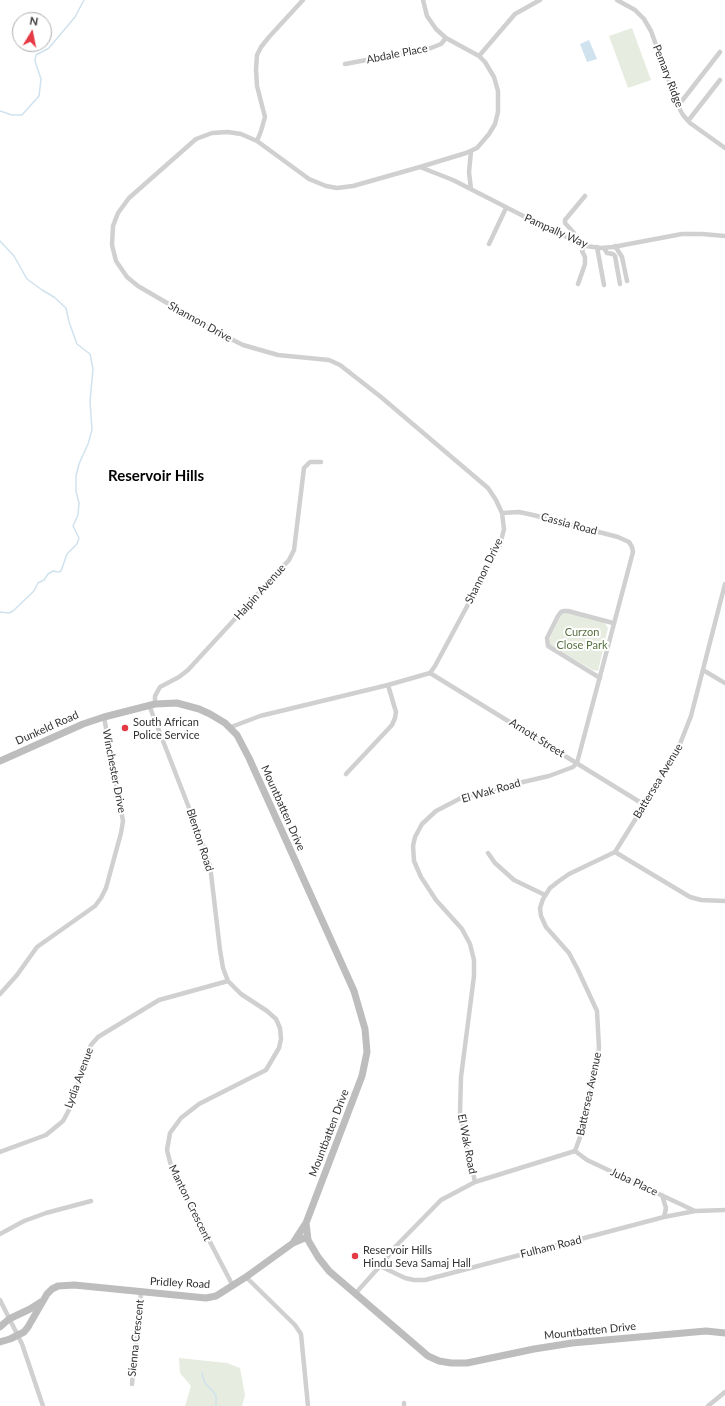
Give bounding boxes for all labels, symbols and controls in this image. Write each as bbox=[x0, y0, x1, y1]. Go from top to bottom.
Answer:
north arrow bbox=[12, 12, 52, 52]
text: N bbox=[29, 14, 39, 28]
street label: Abdale Place bbox=[365, 42, 429, 66]
street label: Pemary Ridge bbox=[650, 43, 686, 109]
street label: Pampally Way bbox=[522, 211, 590, 251]
street label: Shannon Drive bbox=[166, 299, 234, 345]
district label: Reservoir Hills bbox=[108, 467, 204, 485]
street label: Cassia Road bbox=[539, 510, 599, 538]
street label: Shannon Drive bbox=[462, 536, 506, 606]
street label: Halpin Avenue bbox=[232, 561, 288, 623]
park label: Curzon Close Park bbox=[556, 625, 608, 651]
street label: Dunkeld Road bbox=[13, 708, 81, 748]
place label: South African Police Service bbox=[133, 715, 200, 741]
street label: Arnott Street bbox=[507, 716, 567, 760]
marker: South African Police Service bbox=[120, 723, 130, 733]
street label: Winchester Drive bbox=[99, 728, 129, 814]
street label: Battersea Avenue bbox=[630, 741, 686, 821]
street label: Mountbatten Drive bbox=[258, 763, 308, 853]
street label: El Wak Road bbox=[460, 776, 522, 806]
street label: Blenton Road bbox=[184, 807, 216, 873]
street label: Lydia Avenue bbox=[62, 1046, 96, 1110]
street label: Battersea Avenue bbox=[574, 1051, 604, 1137]
street label: Mountbatten Drive bbox=[306, 1087, 352, 1179]
street label: El Wak Road bbox=[455, 1113, 479, 1175]
street label: Manton Crescent bbox=[166, 1163, 214, 1243]
street label: Juba Place bbox=[608, 1165, 660, 1199]
street label: Fulham Road bbox=[519, 1233, 583, 1261]
place label: Reservoir Hills Hindu Seva Samaj Hall bbox=[363, 1243, 471, 1269]
marker: Reservoir Hills Hindu Seva Samaj Hall bbox=[350, 1251, 360, 1261]
street label: Pridley Road bbox=[149, 1275, 211, 1291]
street label: Sienna Crescent bbox=[125, 1299, 147, 1377]
street label: Mountbatten Drive bbox=[543, 1320, 637, 1342]

